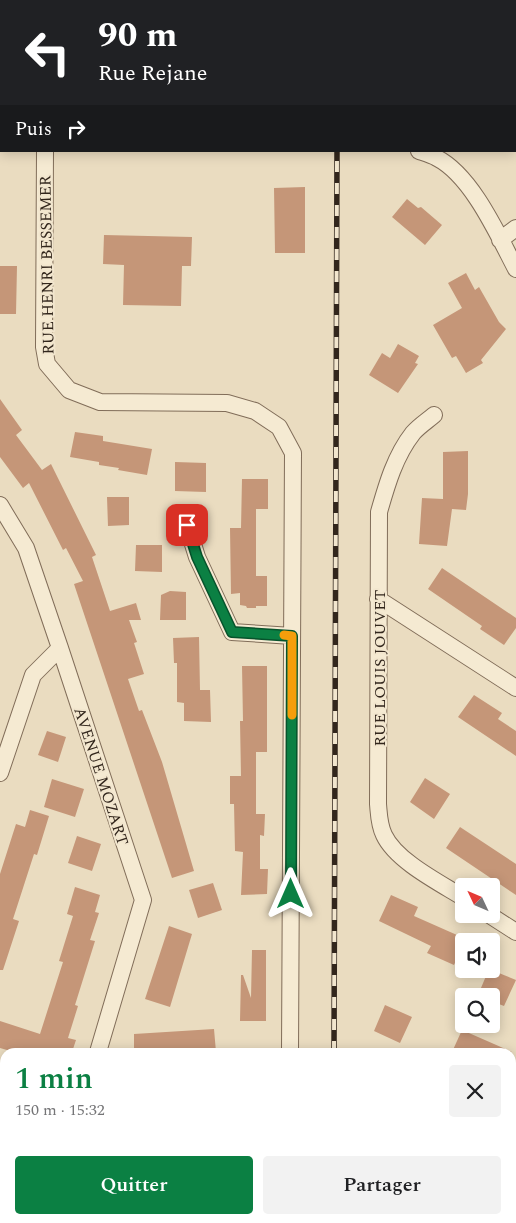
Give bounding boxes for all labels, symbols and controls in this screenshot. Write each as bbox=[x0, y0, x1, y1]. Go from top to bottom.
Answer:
text: 90 m bbox=[98, 9, 178, 62]
icon: left bbox=[15, 20, 80, 85]
text: Rue Rejane bbox=[98, 57, 207, 90]
text: Puis bbox=[15, 115, 52, 144]
icon: right bbox=[62, 115, 90, 143]
street label: RUE HENRI BESSEMER bbox=[33, 175, 61, 355]
pin bbox=[166, 504, 208, 546]
icon: arrive bbox=[173, 511, 201, 539]
street label: RUE LOUIS JOUVET bbox=[368, 589, 392, 747]
street label: AVENUE MOZART bbox=[67, 704, 135, 849]
position arrow bbox=[264, 867, 316, 919]
north arrow bbox=[455, 878, 500, 922]
map controls bbox=[455, 878, 500, 1033]
button: sound bbox=[455, 933, 500, 978]
button: search bbox=[455, 988, 500, 1033]
text: 1 min bbox=[15, 1056, 93, 1102]
button: close bbox=[449, 1065, 501, 1117]
text: 150 m · 15:32 bbox=[15, 1098, 105, 1122]
button: Quitter bbox=[15, 1156, 253, 1214]
button: Partager bbox=[263, 1156, 501, 1214]

